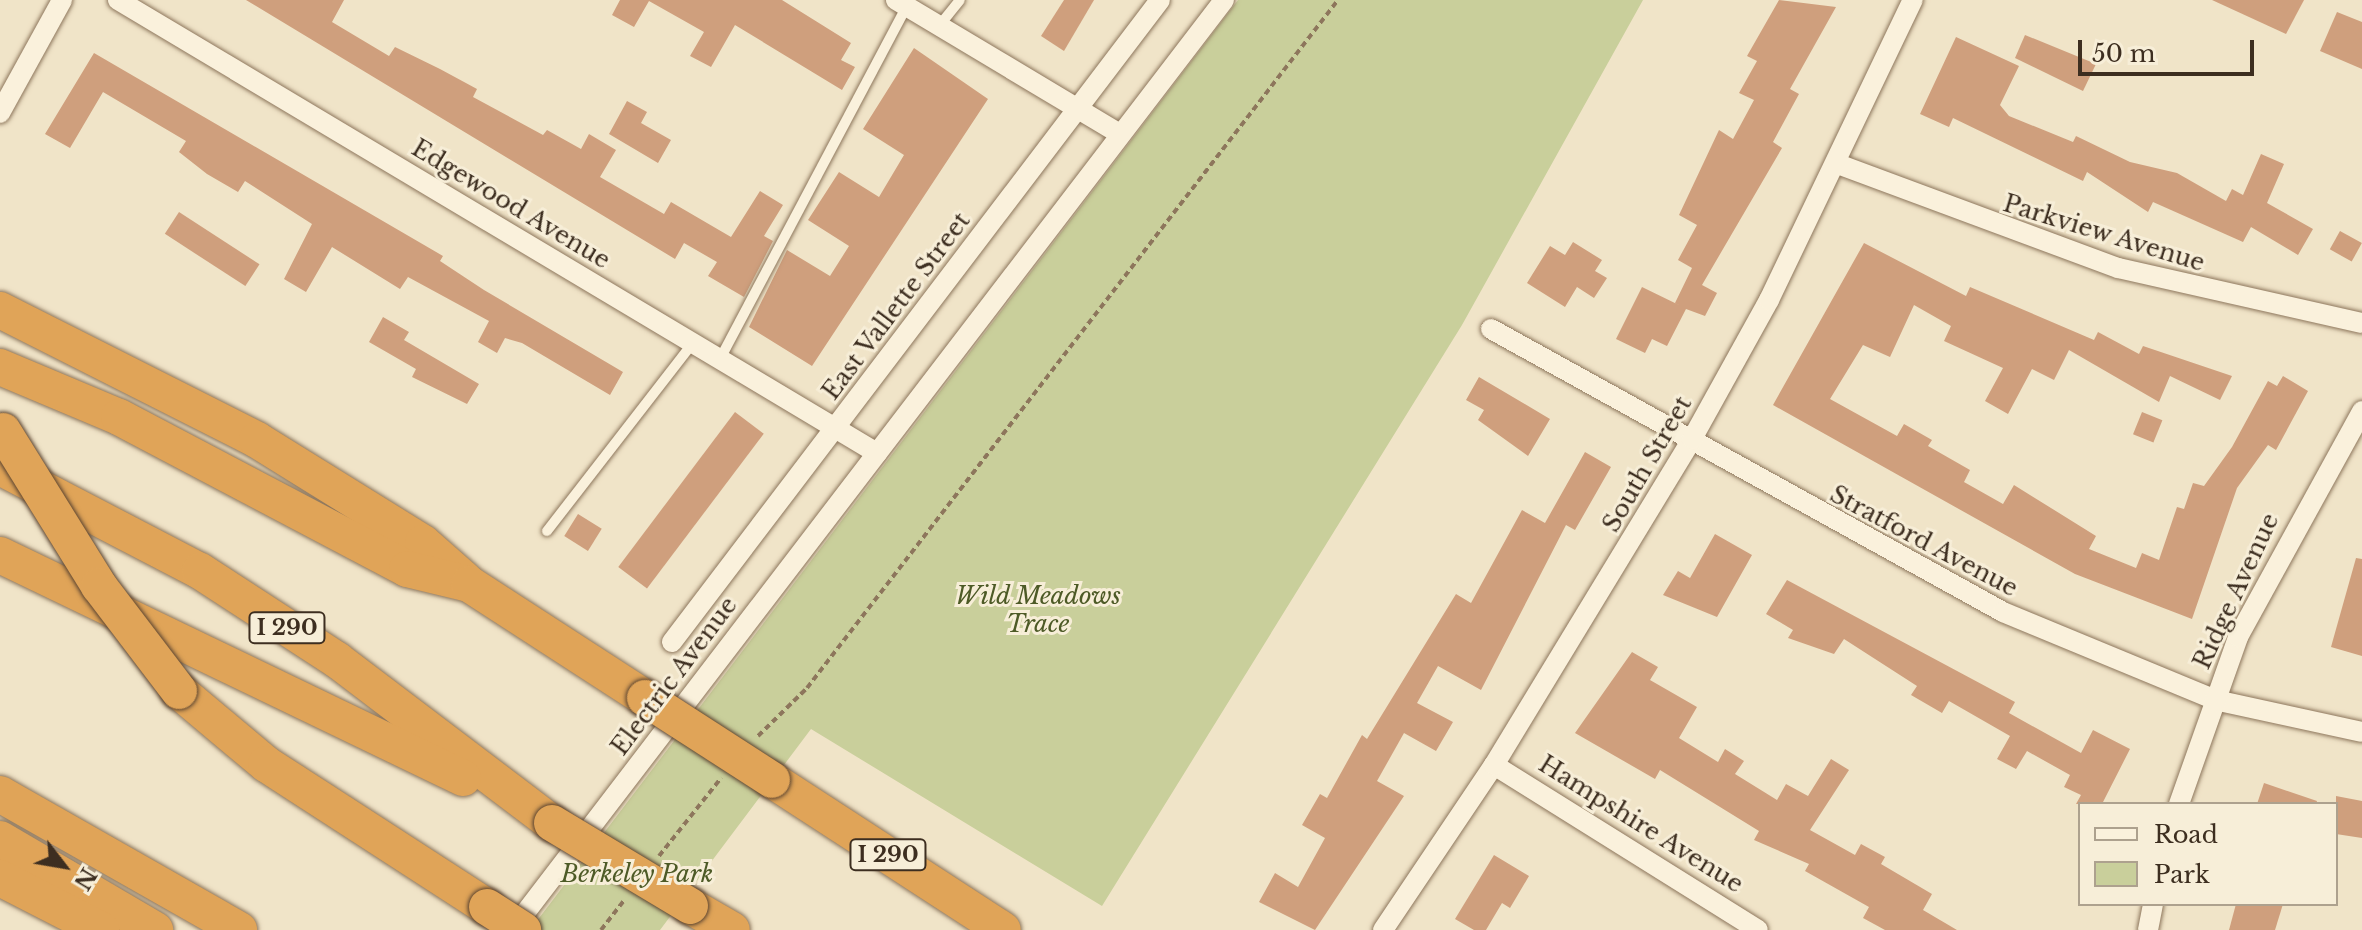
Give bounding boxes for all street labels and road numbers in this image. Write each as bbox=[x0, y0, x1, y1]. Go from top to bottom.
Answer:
street label: Edgewood Avenue bbox=[406, 133, 616, 275]
street label: Parkview Avenue bbox=[1999, 188, 2209, 278]
street label: East Vallette Street bbox=[816, 206, 976, 406]
street label: South Street bbox=[1597, 391, 1697, 537]
street label: Stratford Avenue bbox=[1825, 479, 2023, 603]
street label: Ridge Avenue bbox=[2187, 508, 2285, 674]
street label: Electric Avenue bbox=[605, 591, 743, 761]
road number: I 290 bbox=[247, 610, 327, 646]
street label: Hampshire Avenue bbox=[1533, 749, 1749, 899]
road number: I 290 bbox=[848, 837, 928, 873]

